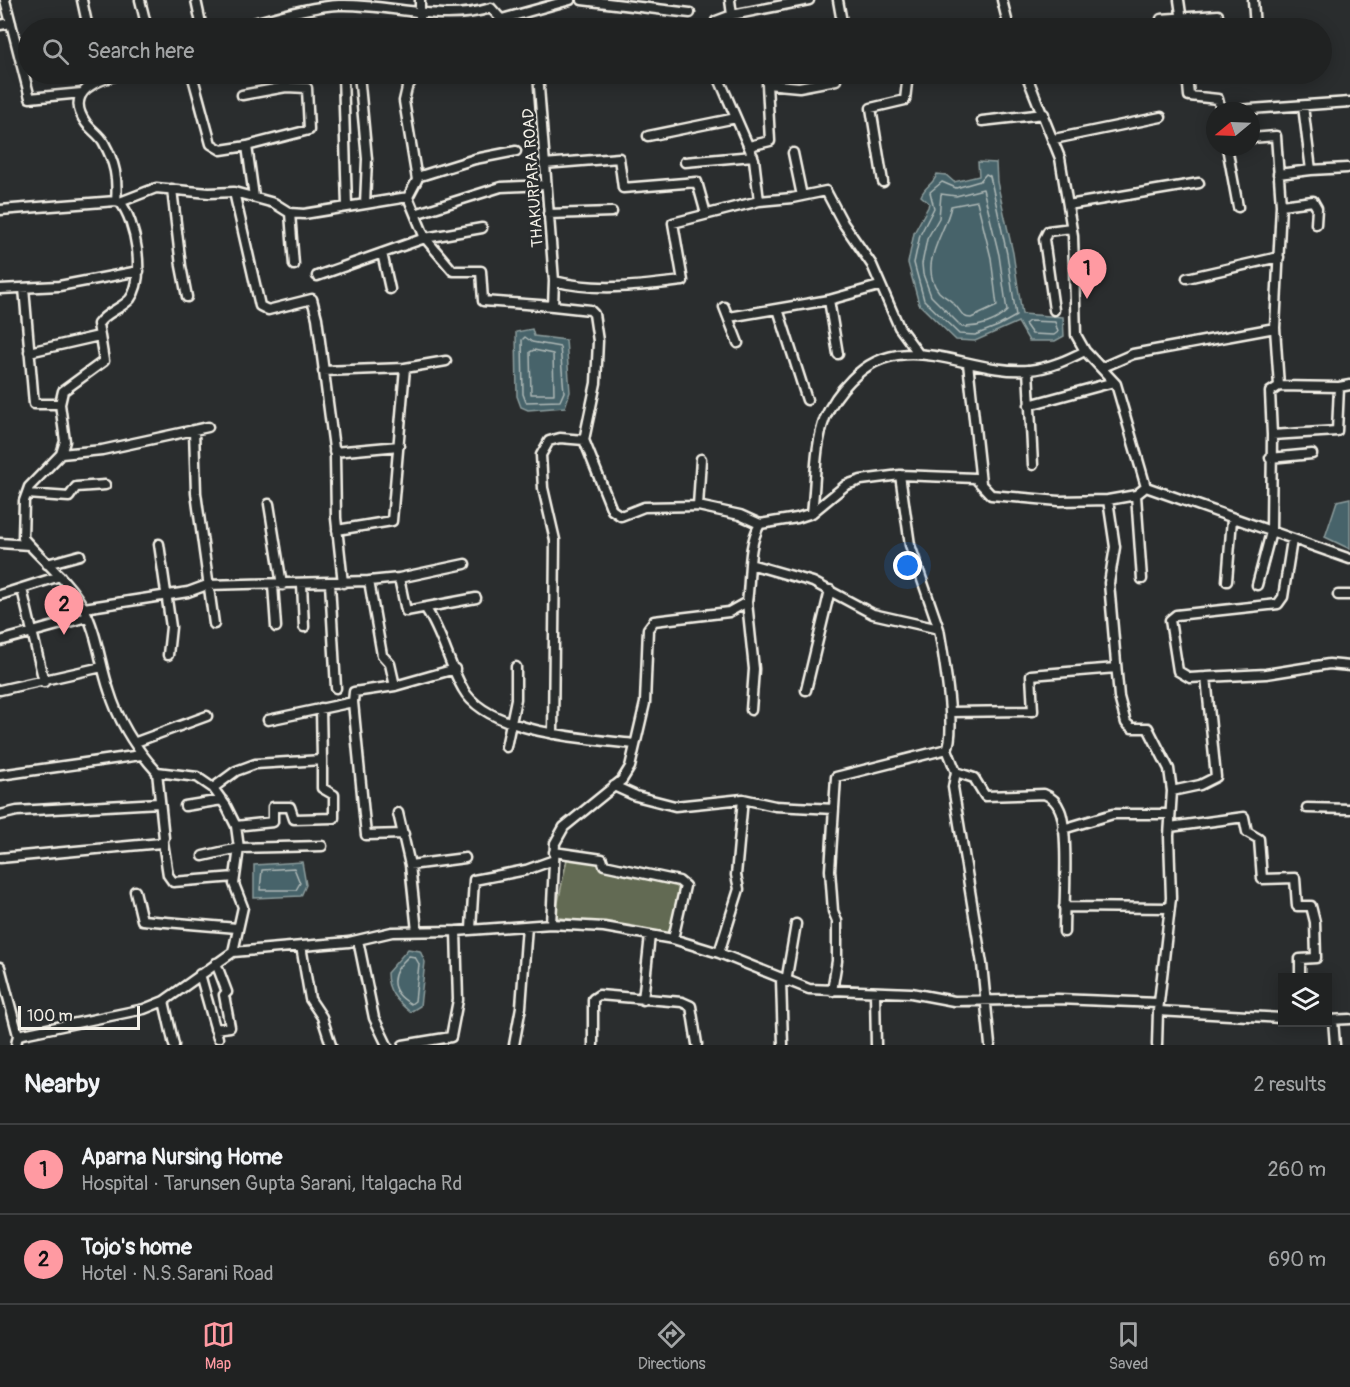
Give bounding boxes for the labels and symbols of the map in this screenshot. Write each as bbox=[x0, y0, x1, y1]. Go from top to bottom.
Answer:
north arrow bbox=[1206, 102, 1260, 156]
street label: THAKURPARA ROAD bbox=[518, 108, 548, 248]
pin: 1 bbox=[1068, 250, 1106, 299]
your location bbox=[893, 551, 922, 580]
pin: 2 bbox=[44, 586, 84, 635]
scale bar bbox=[18, 1003, 140, 1030]

